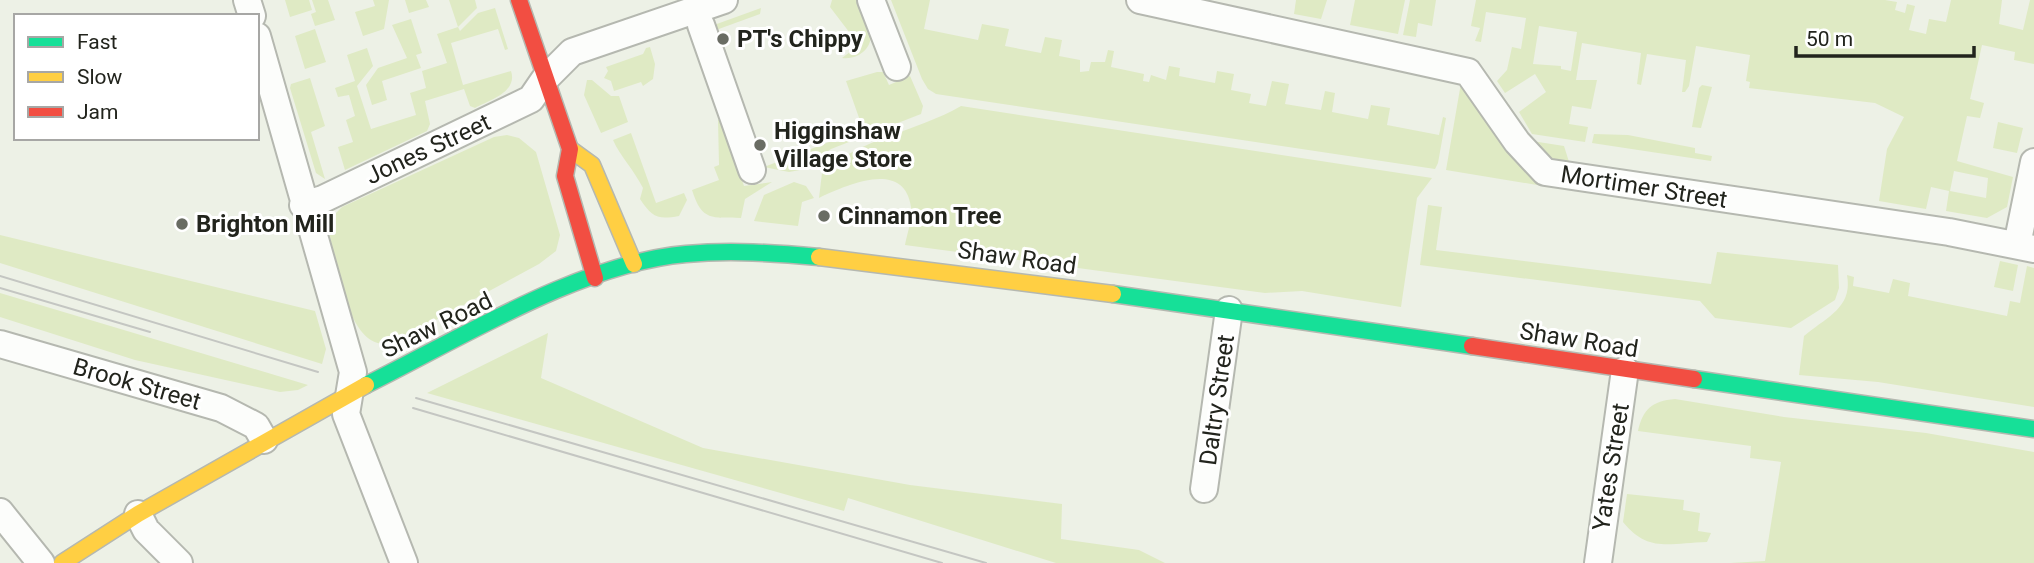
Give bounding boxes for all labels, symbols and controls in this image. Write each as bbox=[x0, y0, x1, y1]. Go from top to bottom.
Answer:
legend bbox=[14, 14, 259, 140]
scale bar bbox=[1796, 14, 1974, 58]
place label: PT's Chippy bbox=[737, 25, 864, 53]
text: 50 m bbox=[1806, 27, 1853, 51]
text: Fast bbox=[77, 30, 118, 54]
marker: PT's Chippy bbox=[715, 31, 731, 47]
text: Slow bbox=[77, 65, 123, 89]
text: Jam bbox=[77, 100, 118, 124]
street label: Jones Street bbox=[361, 108, 495, 190]
place label: Higginshaw Village Store bbox=[774, 117, 912, 173]
marker: Higginshaw Village Store bbox=[752, 137, 768, 153]
street label: Mortimer Street bbox=[1559, 160, 1729, 214]
place label: Cinnamon Tree bbox=[838, 202, 1002, 230]
marker: Cinnamon Tree bbox=[816, 208, 832, 224]
place label: Brighton Mill bbox=[196, 210, 334, 238]
marker: Brighton Mill bbox=[174, 216, 190, 232]
street label: Shaw Road bbox=[956, 236, 1078, 280]
street label: Shaw Road bbox=[377, 286, 497, 364]
street label: Shaw Road bbox=[1518, 317, 1640, 363]
street label: Daltry Street bbox=[1194, 333, 1240, 467]
street label: Brook Street bbox=[70, 352, 204, 416]
street label: Yates Street bbox=[1587, 401, 1635, 533]

